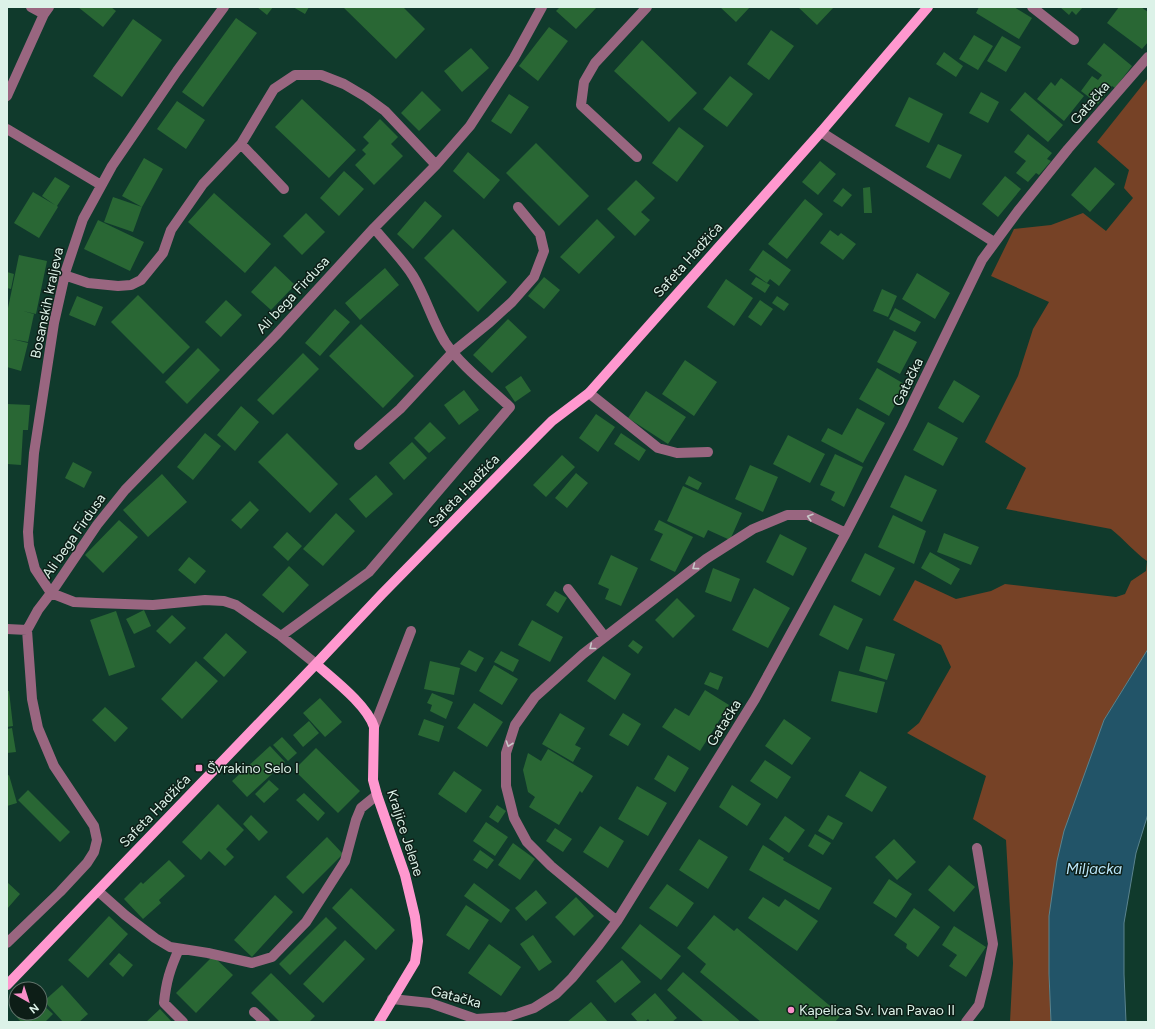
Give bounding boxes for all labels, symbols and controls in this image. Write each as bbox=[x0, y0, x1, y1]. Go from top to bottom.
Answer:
street label: Gatačka bbox=[1067, 78, 1113, 128]
street label: Safeta Hadžića bbox=[650, 219, 726, 301]
street label: Bosanskih kraljeva bbox=[27, 246, 67, 360]
street label: Ali bega Firdusa bbox=[253, 253, 333, 337]
street label: Gatačka bbox=[889, 355, 927, 409]
street label: Safeta Hadžića bbox=[425, 451, 503, 531]
street label: Ali bega Firdusa bbox=[39, 490, 109, 582]
one-way arrow bbox=[807, 513, 814, 522]
one-way arrow bbox=[692, 563, 699, 570]
one-way arrow bbox=[589, 642, 597, 649]
street label: Gatačka bbox=[703, 697, 745, 749]
one-way arrow bbox=[505, 740, 514, 747]
place label: Švrakino Selo I bbox=[207, 760, 299, 777]
marker: Švrakino Selo I bbox=[194, 763, 204, 773]
street label: Safeta Hadžića bbox=[116, 771, 194, 851]
street label: Kraljice Jelene bbox=[383, 787, 427, 879]
water label: Miljacka bbox=[1066, 860, 1122, 878]
north arrow bbox=[8, 981, 48, 1021]
street label: Gatačka bbox=[429, 982, 483, 1012]
text: N bbox=[27, 1001, 41, 1016]
place label: Kapelica Sv. Ivan Pavao II bbox=[799, 1002, 955, 1019]
marker: Kapelica Sv. Ivan Pavao II bbox=[786, 1005, 796, 1015]

